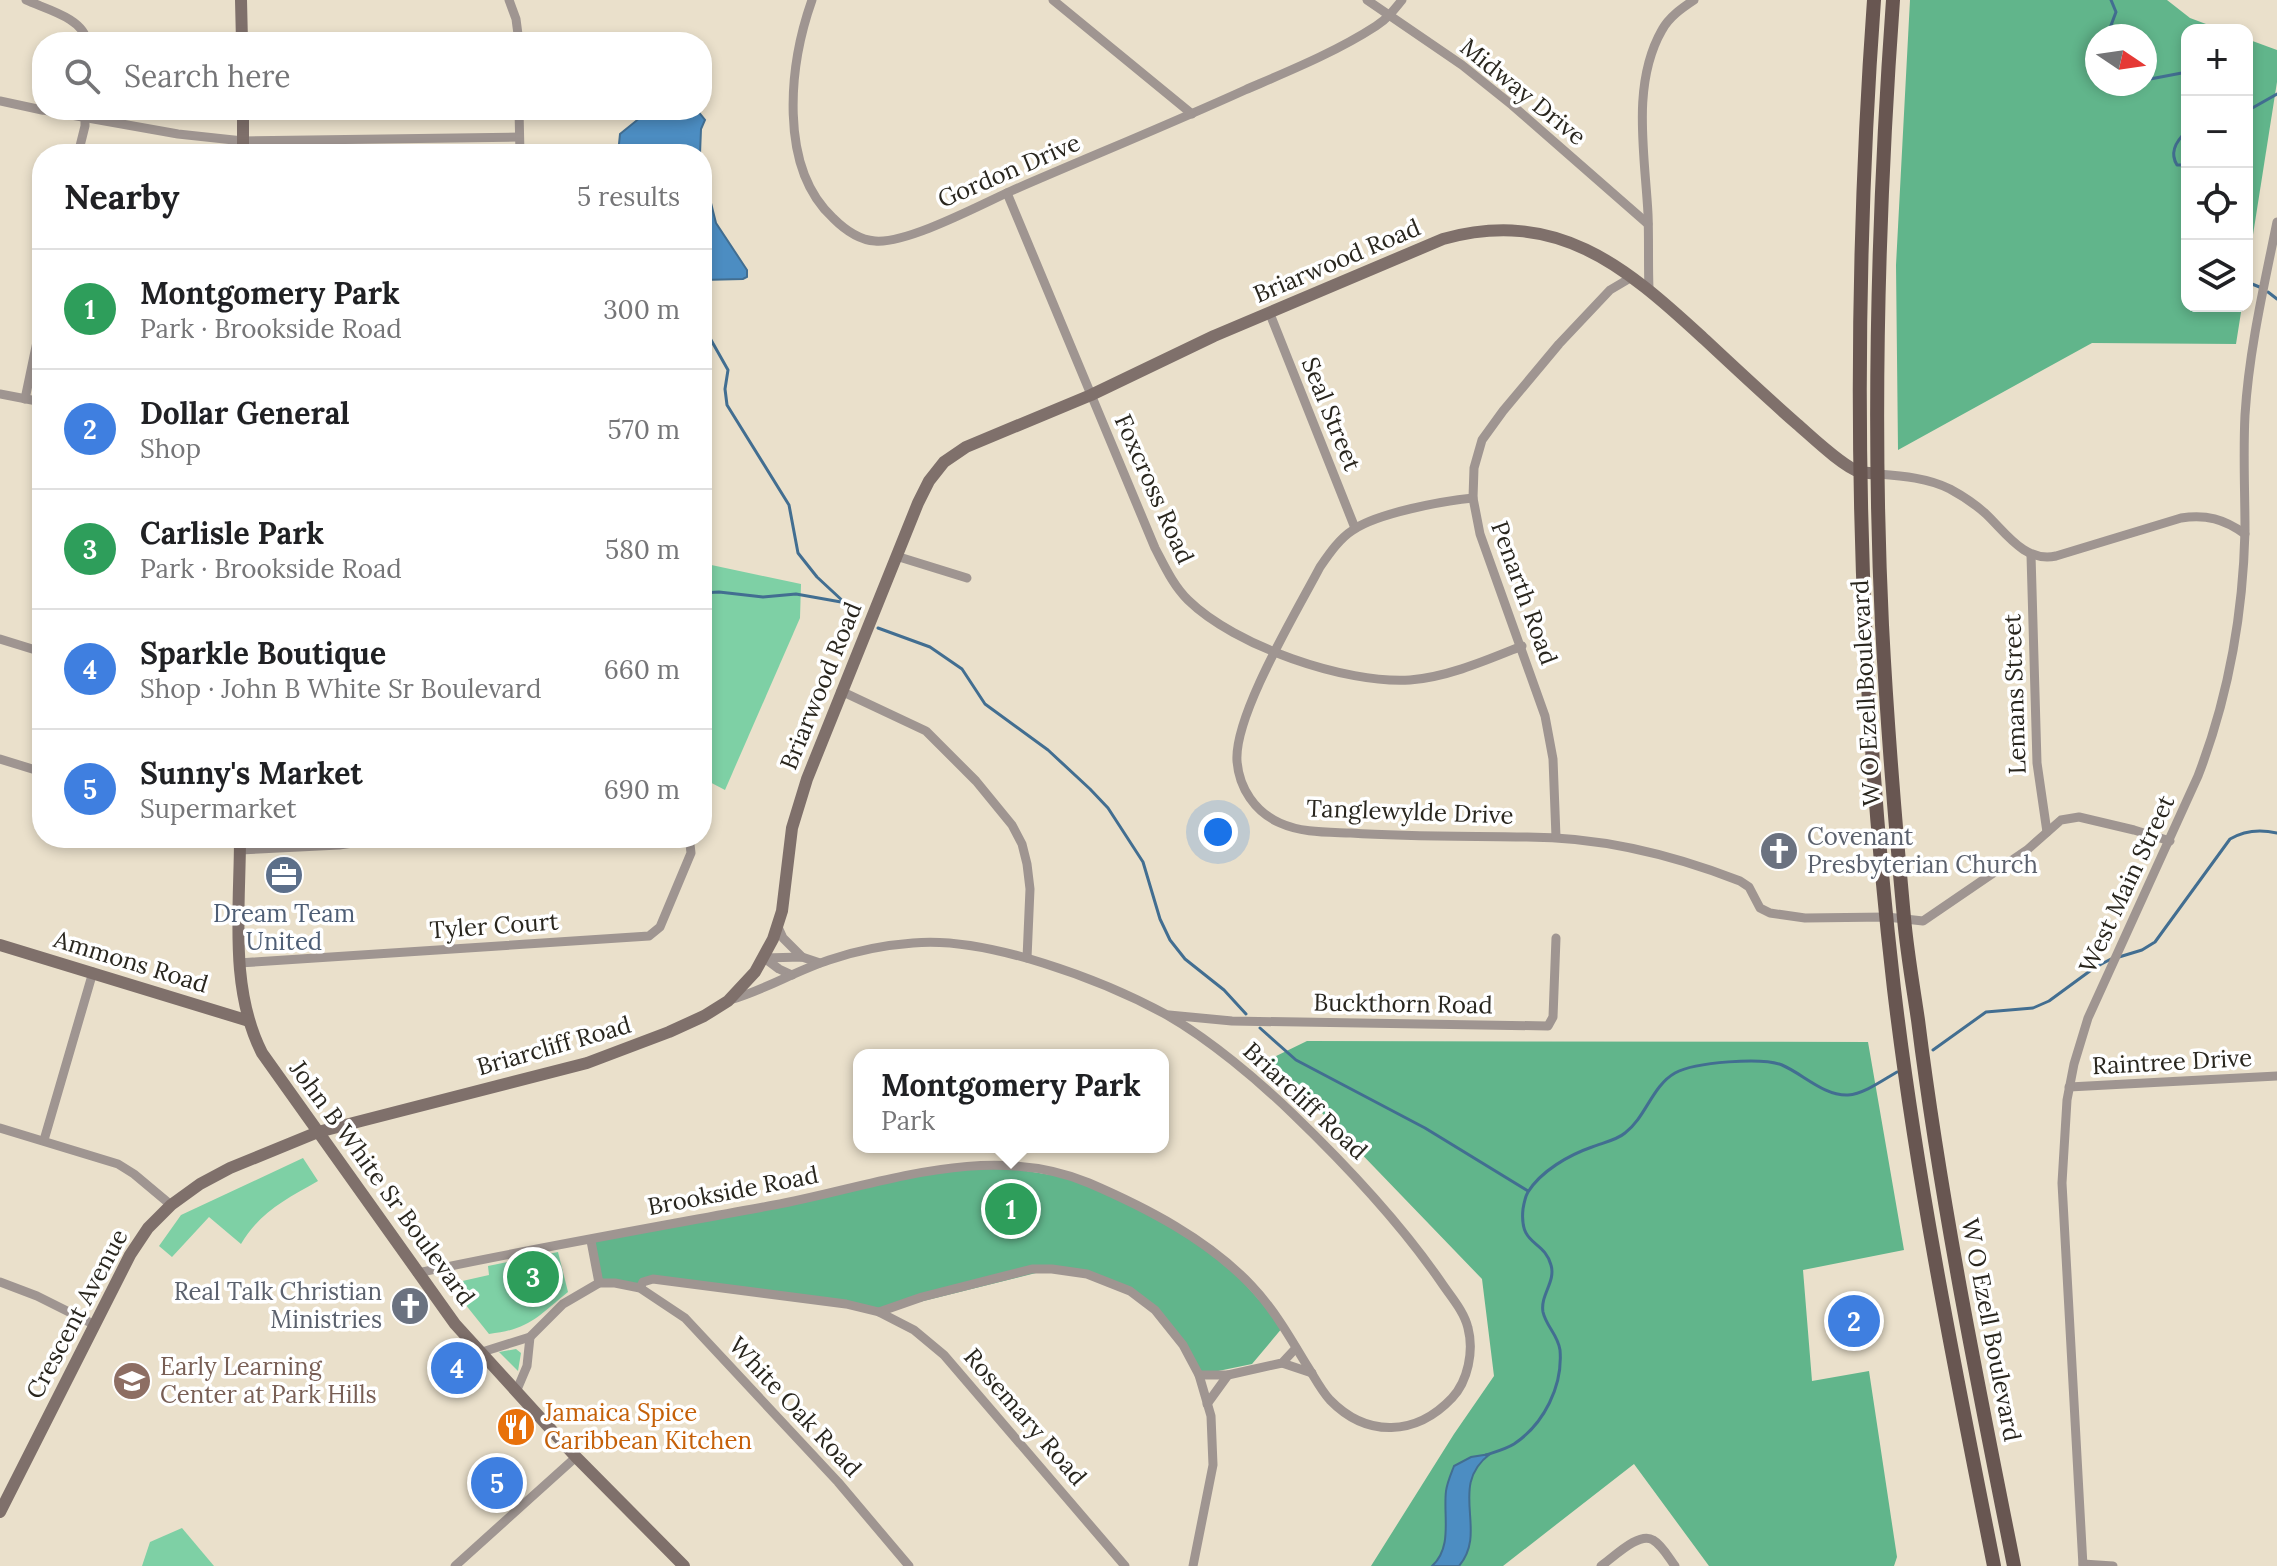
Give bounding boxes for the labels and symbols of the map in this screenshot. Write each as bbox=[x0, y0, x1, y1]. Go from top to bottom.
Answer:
north arrow bbox=[2085, 24, 2157, 96]
street label: Midway Drive bbox=[1454, 31, 1593, 152]
street label: Gordon Drive bbox=[933, 127, 1085, 214]
street label: Briarwood Road bbox=[1249, 211, 1425, 310]
street label: Seal Street bbox=[1295, 352, 1369, 476]
street label: Foxcross Road bbox=[1108, 409, 1201, 568]
street label: Penarth Road bbox=[1484, 517, 1565, 669]
street label: W O Ezell Boulevard bbox=[1844, 579, 1887, 807]
street label: Briarwood Road bbox=[773, 597, 868, 774]
street label: Lemans Street bbox=[1996, 612, 2033, 775]
street label: West Main Street bbox=[2072, 789, 2182, 978]
street label: Tanglewylde Drive bbox=[1306, 792, 1514, 831]
your location bbox=[1198, 812, 1238, 852]
place label: Covenant Presbyterian Church bbox=[1807, 821, 2038, 880]
church icon: Covenant Presbyterian Church bbox=[1758, 830, 1800, 872]
office icon: Dream Team United bbox=[263, 854, 305, 896]
place label: Dream Team United bbox=[213, 898, 355, 957]
street label: Tyler Court bbox=[428, 905, 560, 945]
street label: Ammons Road bbox=[49, 923, 212, 1000]
street label: Buckthorn Road bbox=[1313, 986, 1493, 1021]
street label: Briarcliff Road bbox=[473, 1009, 635, 1082]
street label: Briarcliff Road bbox=[1237, 1035, 1374, 1166]
street label: Raintree Drive bbox=[2091, 1042, 2253, 1081]
street label: John B White Sr Boulevard bbox=[282, 1053, 482, 1311]
street label: Brookside Road bbox=[645, 1159, 821, 1222]
pin: 1 bbox=[985, 1179, 1037, 1239]
street label: W O Ezell Boulevard bbox=[1955, 1216, 2028, 1444]
street label: Crescent Avenue bbox=[19, 1223, 134, 1404]
pin: 3 bbox=[507, 1247, 559, 1307]
place label: Real Talk Christian Ministries bbox=[174, 1276, 382, 1335]
church icon: Real Talk Christian Ministries bbox=[389, 1285, 431, 1327]
pin: 2 bbox=[1828, 1291, 1880, 1351]
street label: White Oak Road bbox=[722, 1330, 868, 1483]
pin: 4 bbox=[431, 1338, 483, 1398]
street label: Rosemary Road bbox=[957, 1341, 1094, 1492]
place label: Early Learning Center at Park Hills bbox=[160, 1351, 377, 1410]
school or university icon: Early Learning Center at Park Hills bbox=[111, 1360, 153, 1402]
place label: Jamaica Spice Caribbean Kitchen bbox=[543, 1397, 752, 1456]
restaurant icon: Jamaica Spice Caribbean Kitchen bbox=[495, 1406, 537, 1448]
pin: 5 bbox=[471, 1453, 523, 1513]

